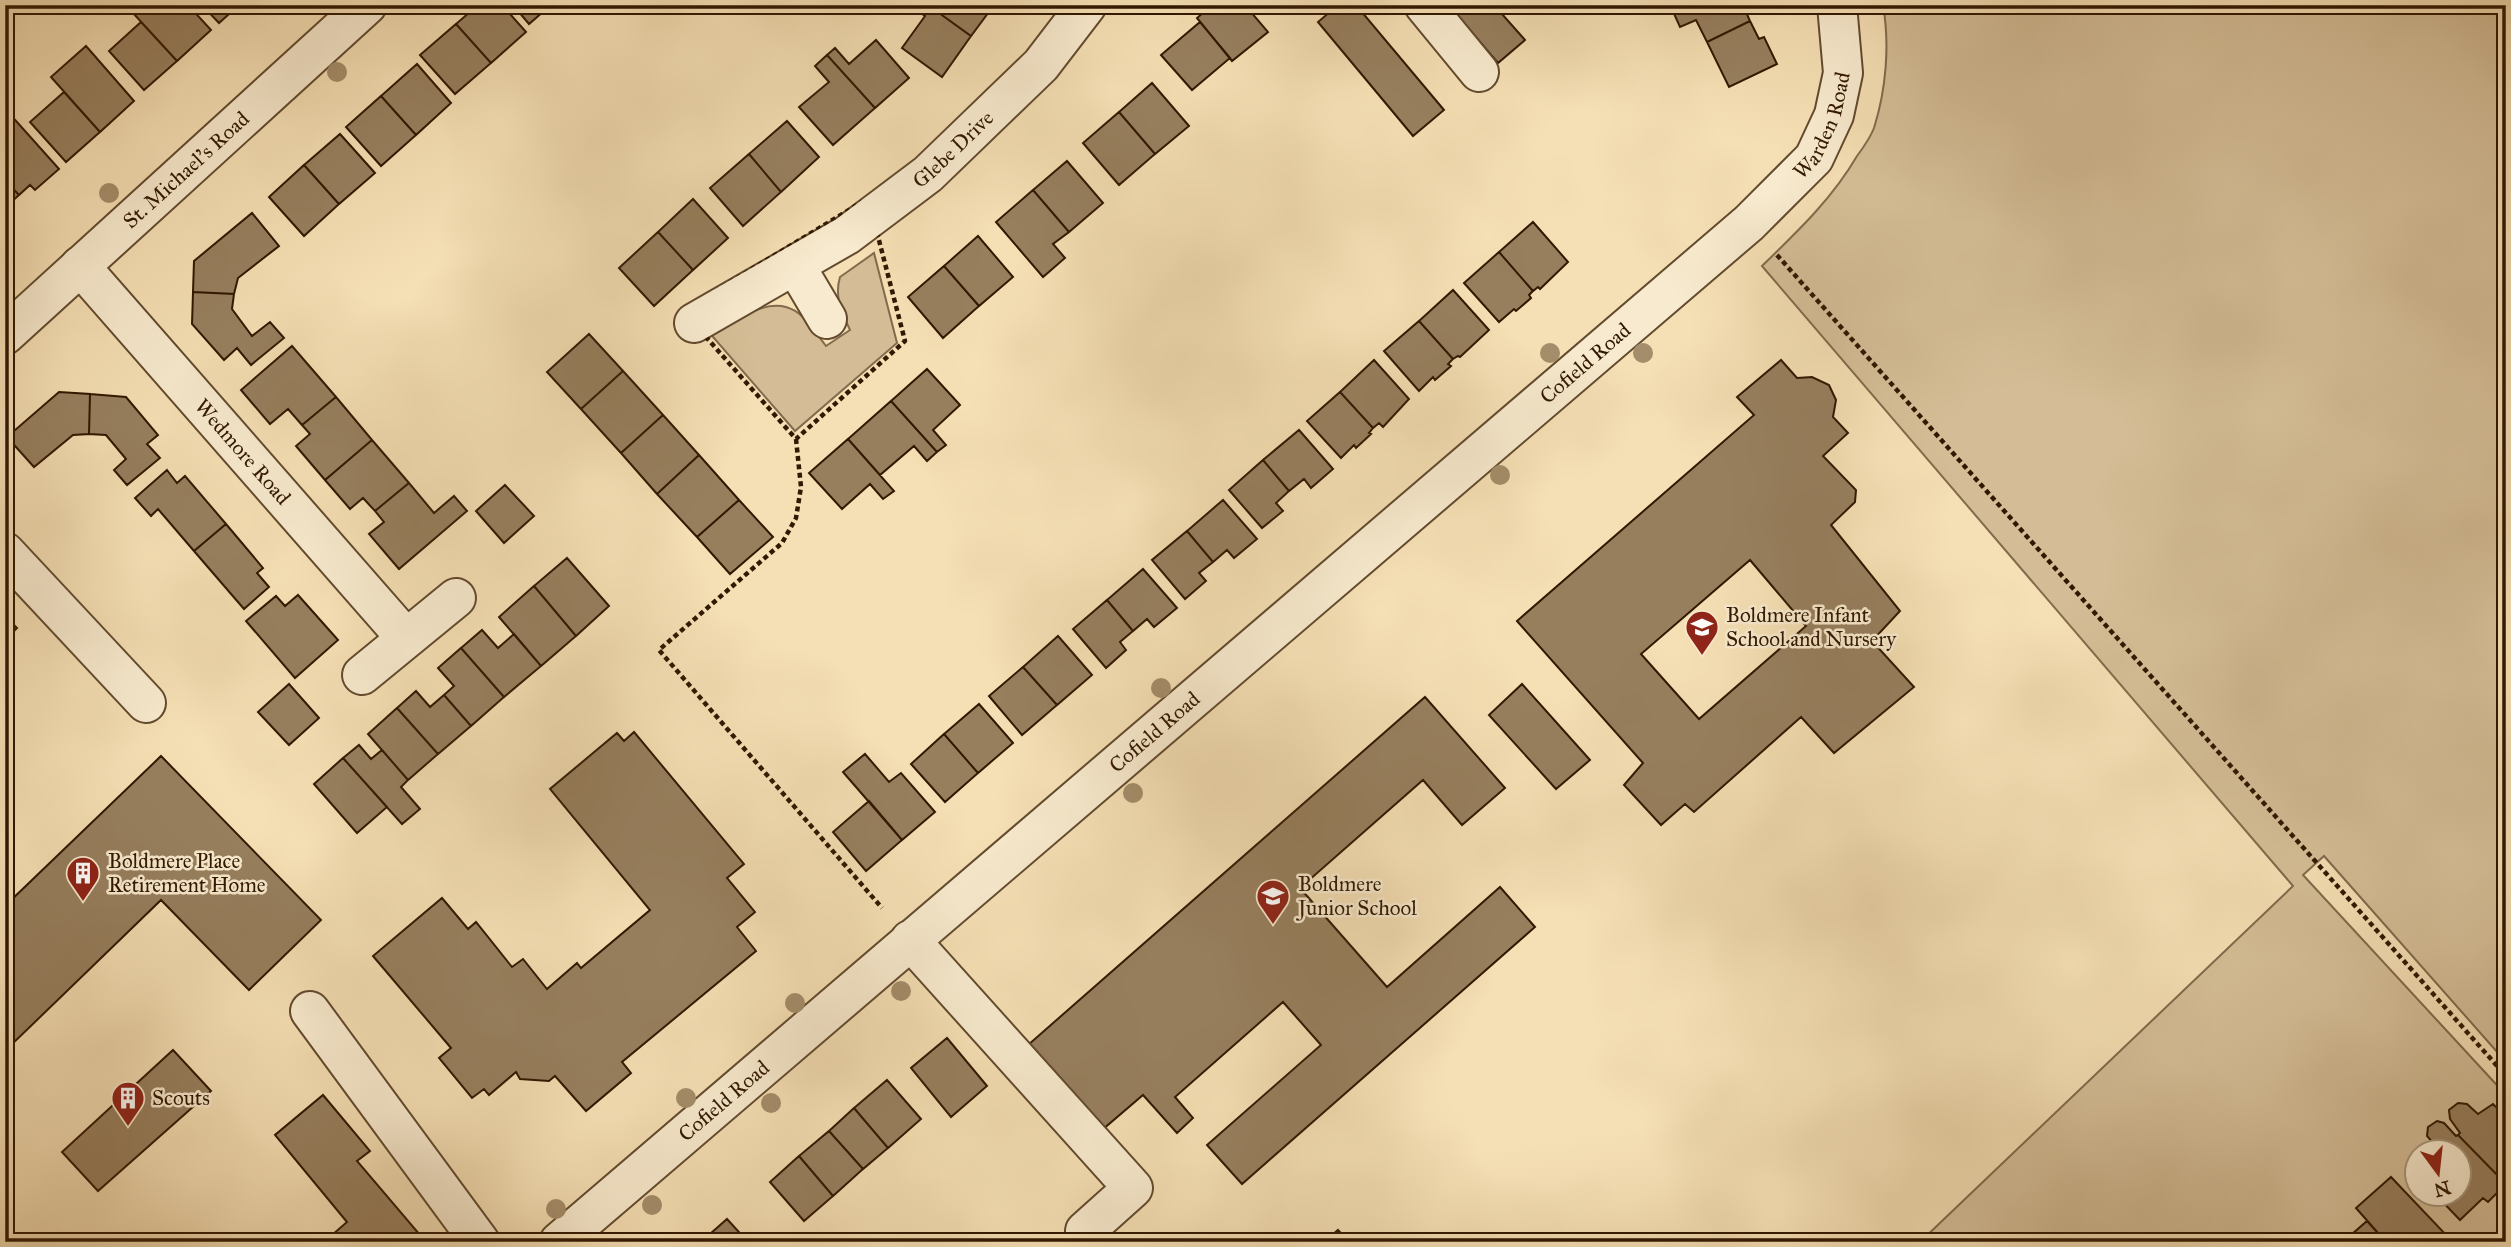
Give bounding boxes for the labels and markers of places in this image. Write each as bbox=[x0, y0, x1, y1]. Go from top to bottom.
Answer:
place label: Boldmere Infant School and Nursery bbox=[1726, 602, 1897, 652]
school or university icon: Boldmere Infant School and Nursery bbox=[1683, 608, 1721, 657]
place label: Boldmere Place Retirement Home bbox=[108, 848, 266, 898]
building icon: Boldmere Place Retirement Home bbox=[64, 854, 102, 903]
place label: Boldmere Junior School bbox=[1296, 871, 1417, 921]
school or university icon: Boldmere Junior School bbox=[1254, 877, 1292, 926]
building icon: Scouts bbox=[109, 1079, 147, 1128]
place label: Scouts bbox=[152, 1085, 210, 1111]

